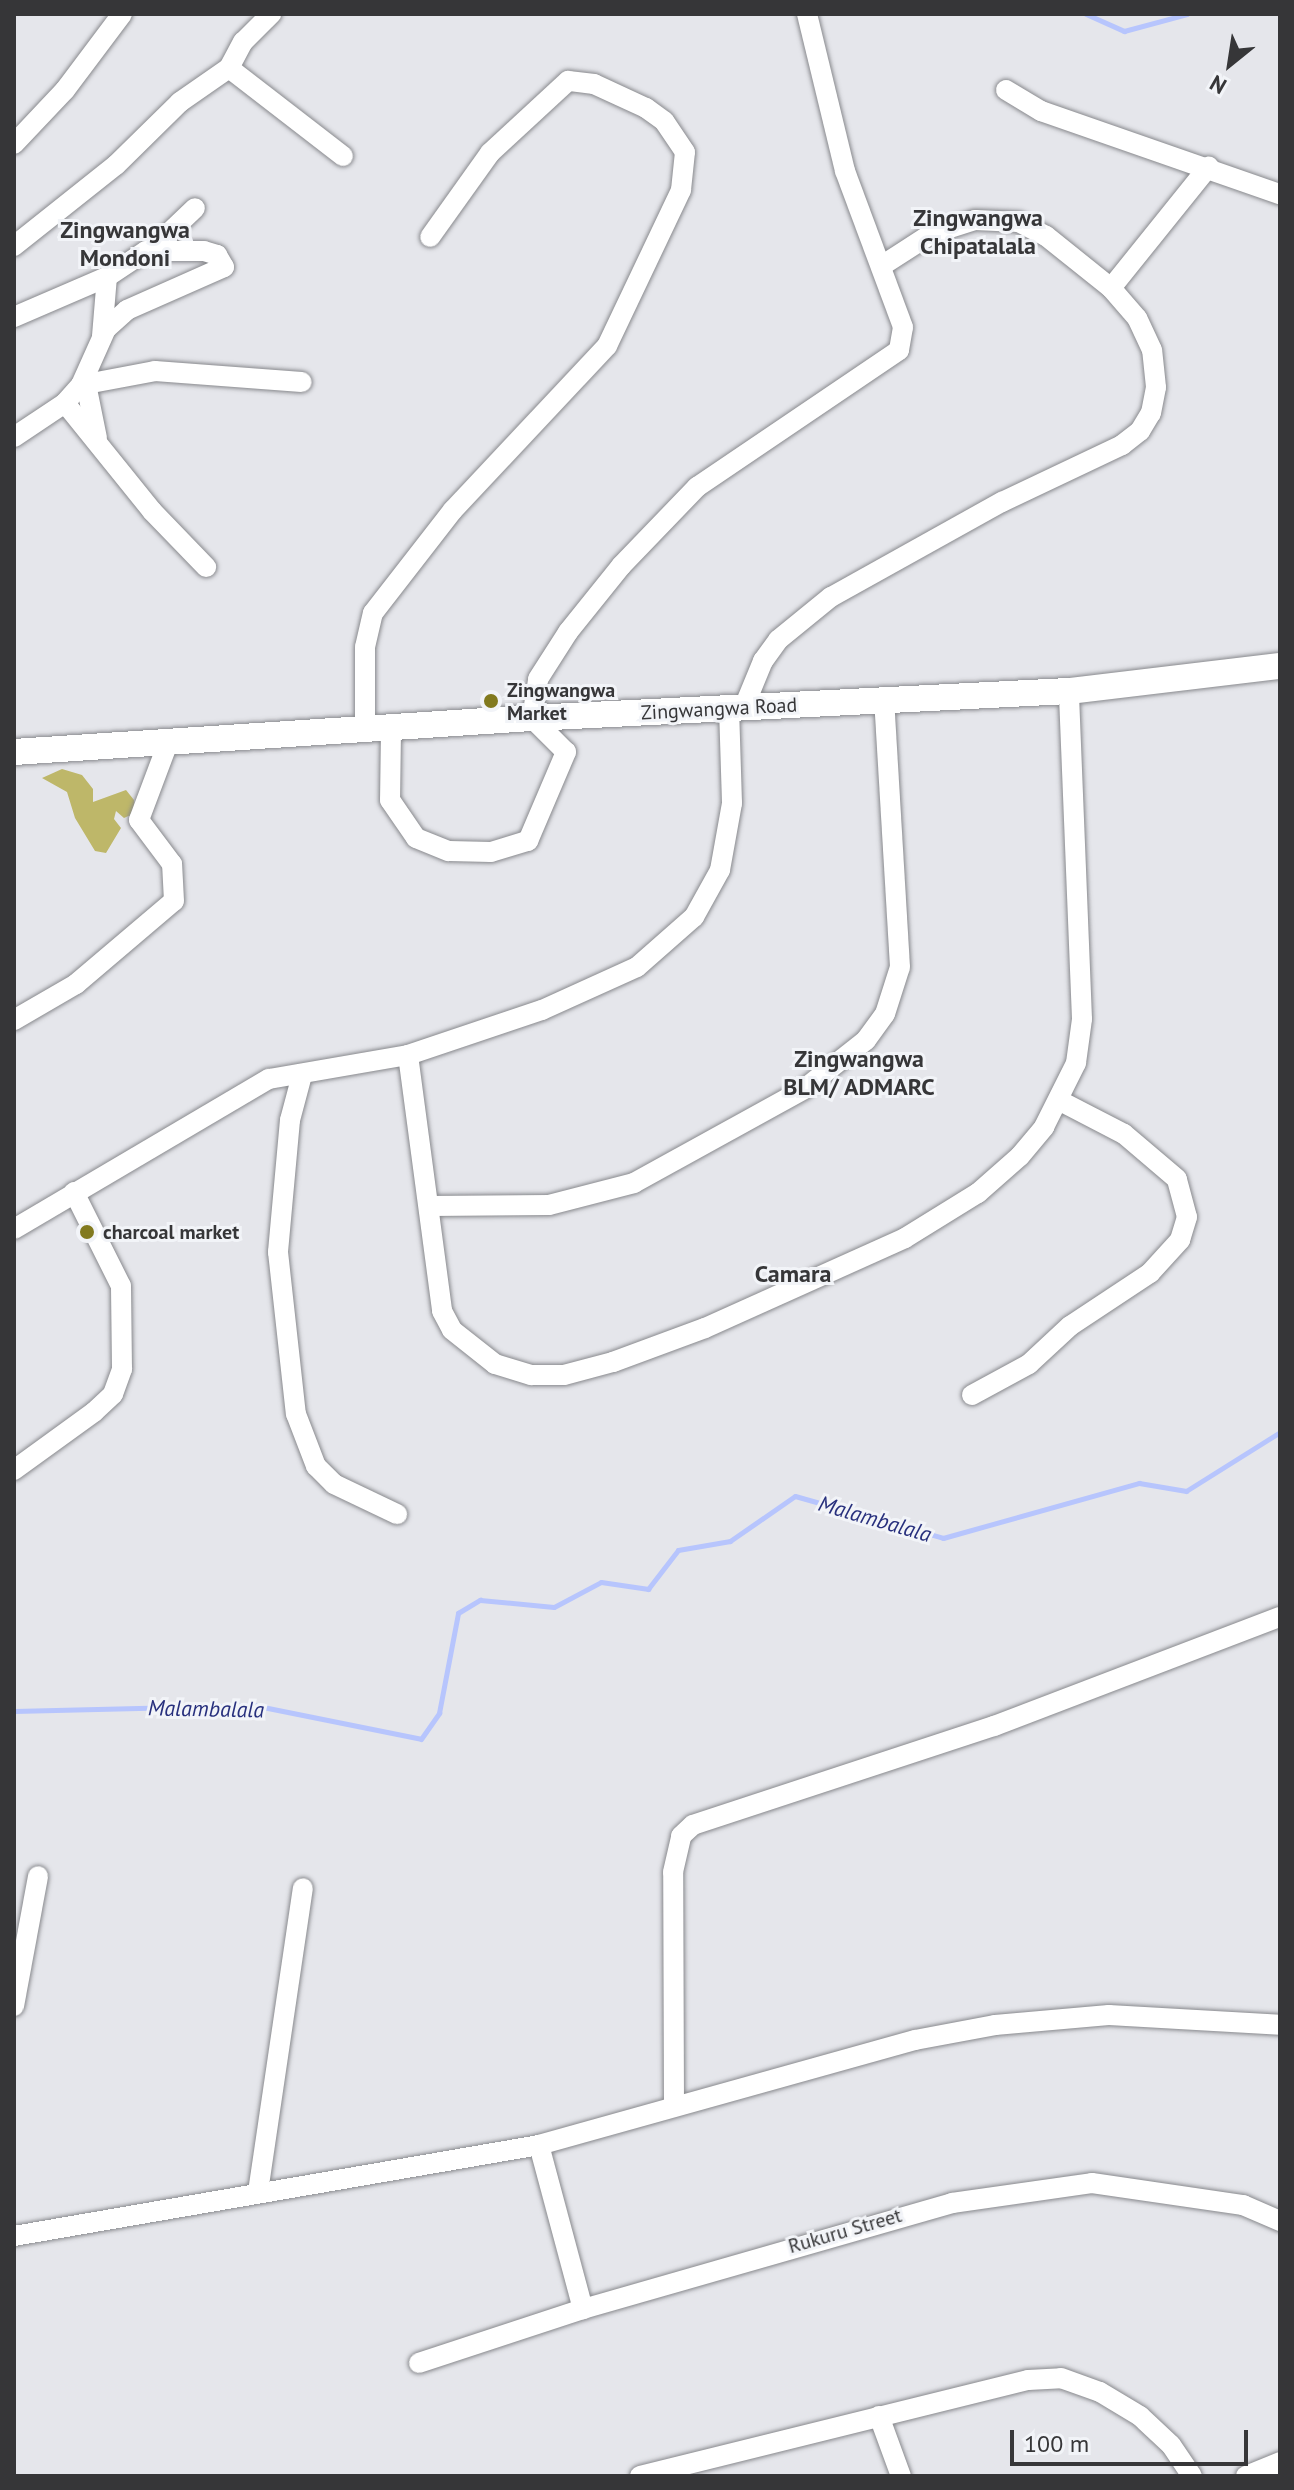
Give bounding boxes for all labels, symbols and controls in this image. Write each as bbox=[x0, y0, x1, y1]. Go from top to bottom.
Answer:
north arrow bbox=[1190, 24, 1270, 104]
text: N bbox=[1205, 69, 1231, 101]
district label: Zingwangwa Chipatalala bbox=[913, 204, 1043, 260]
district label: Zingwangwa Mondoni bbox=[60, 216, 190, 272]
place label: Zingwangwa Market bbox=[507, 678, 615, 725]
marker: Zingwangwa Market bbox=[482, 692, 500, 710]
street label: Zingwangwa Road bbox=[640, 693, 798, 725]
district label: Zingwangwa BLM/ ADMARC bbox=[783, 1045, 935, 1101]
place label: charcoal market bbox=[103, 1220, 239, 1244]
marker: charcoal market bbox=[78, 1223, 96, 1241]
district label: Camara bbox=[755, 1260, 831, 1288]
water label: Malambalala bbox=[815, 1490, 935, 1548]
water label: Malambalala bbox=[148, 1695, 264, 1723]
street label: Rukuru Street bbox=[786, 2203, 904, 2259]
scale bar bbox=[1014, 2414, 1252, 2464]
text: 100 m bbox=[1024, 2428, 1089, 2459]

